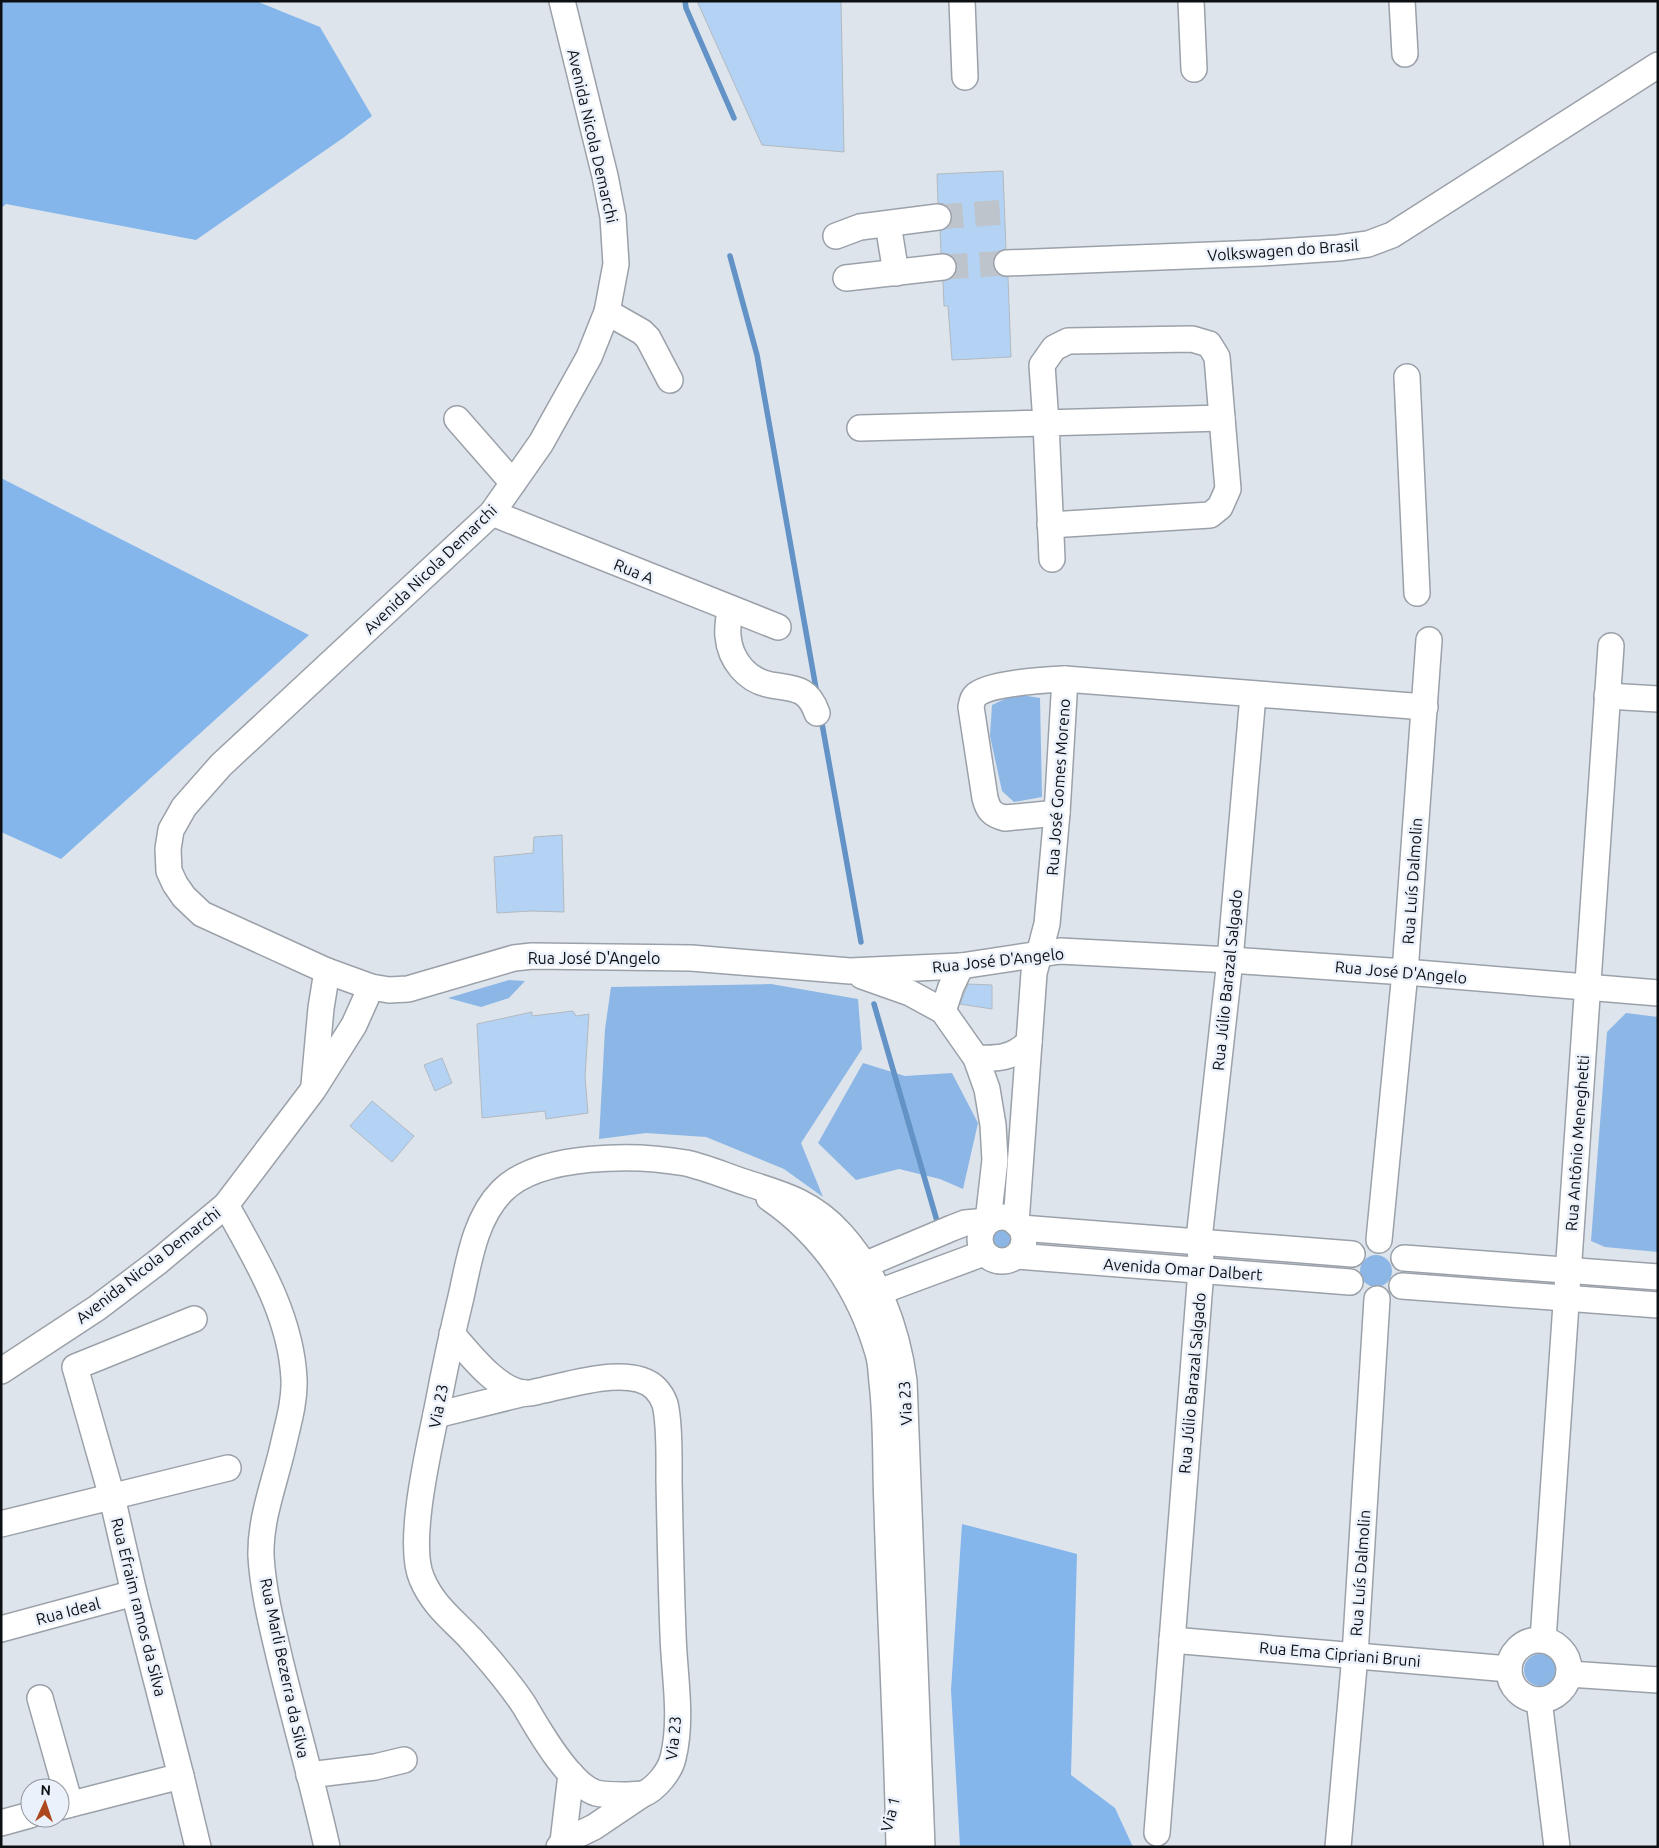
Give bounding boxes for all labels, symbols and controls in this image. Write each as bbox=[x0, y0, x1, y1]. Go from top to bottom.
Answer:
street label: Avenida Nicola Demarchi bbox=[564, 47, 622, 225]
street label: Volkswagen do Brasil bbox=[1207, 236, 1359, 264]
street label: Avenida Nicola Demarchi bbox=[360, 501, 500, 637]
street label: Rua A bbox=[611, 555, 657, 587]
street label: Rua José Gomes Moreno bbox=[1043, 698, 1073, 876]
street label: Rua Luís Dalmolin bbox=[1399, 817, 1425, 945]
street label: Rua Júlio Barazal Salgado bbox=[1209, 888, 1245, 1072]
street label: Rua José D'Angelo bbox=[931, 944, 1065, 976]
street label: Rua José D'Angelo bbox=[528, 949, 660, 967]
street label: Rua José D'Angelo bbox=[1334, 957, 1468, 987]
street label: Rua Antônio Meneghetti bbox=[1562, 1054, 1592, 1232]
street label: Avenida Nicola Demarchi bbox=[72, 1203, 224, 1327]
street label: Avenida Omar Dalbert bbox=[1103, 1254, 1264, 1284]
street label: Rua Júlio Barazal Salgado bbox=[1175, 1291, 1209, 1475]
street label: Via 23 bbox=[895, 1380, 915, 1426]
street label: Via 23 bbox=[425, 1382, 451, 1430]
street label: Rua Luís Dalmolin bbox=[1347, 1509, 1373, 1637]
street label: Rua Efraim ramos da Silva bbox=[108, 1516, 170, 1698]
street label: Rua Marli Bezerra da Silva bbox=[257, 1576, 313, 1760]
street label: Rua Ideal bbox=[34, 1594, 102, 1628]
street label: Rua Ema Cipriani Bruni bbox=[1259, 1638, 1421, 1670]
street label: Via 23 bbox=[662, 1715, 684, 1761]
north arrow bbox=[20, 1778, 70, 1828]
text: N bbox=[40, 1782, 51, 1798]
street label: Via 1 bbox=[877, 1795, 903, 1833]

